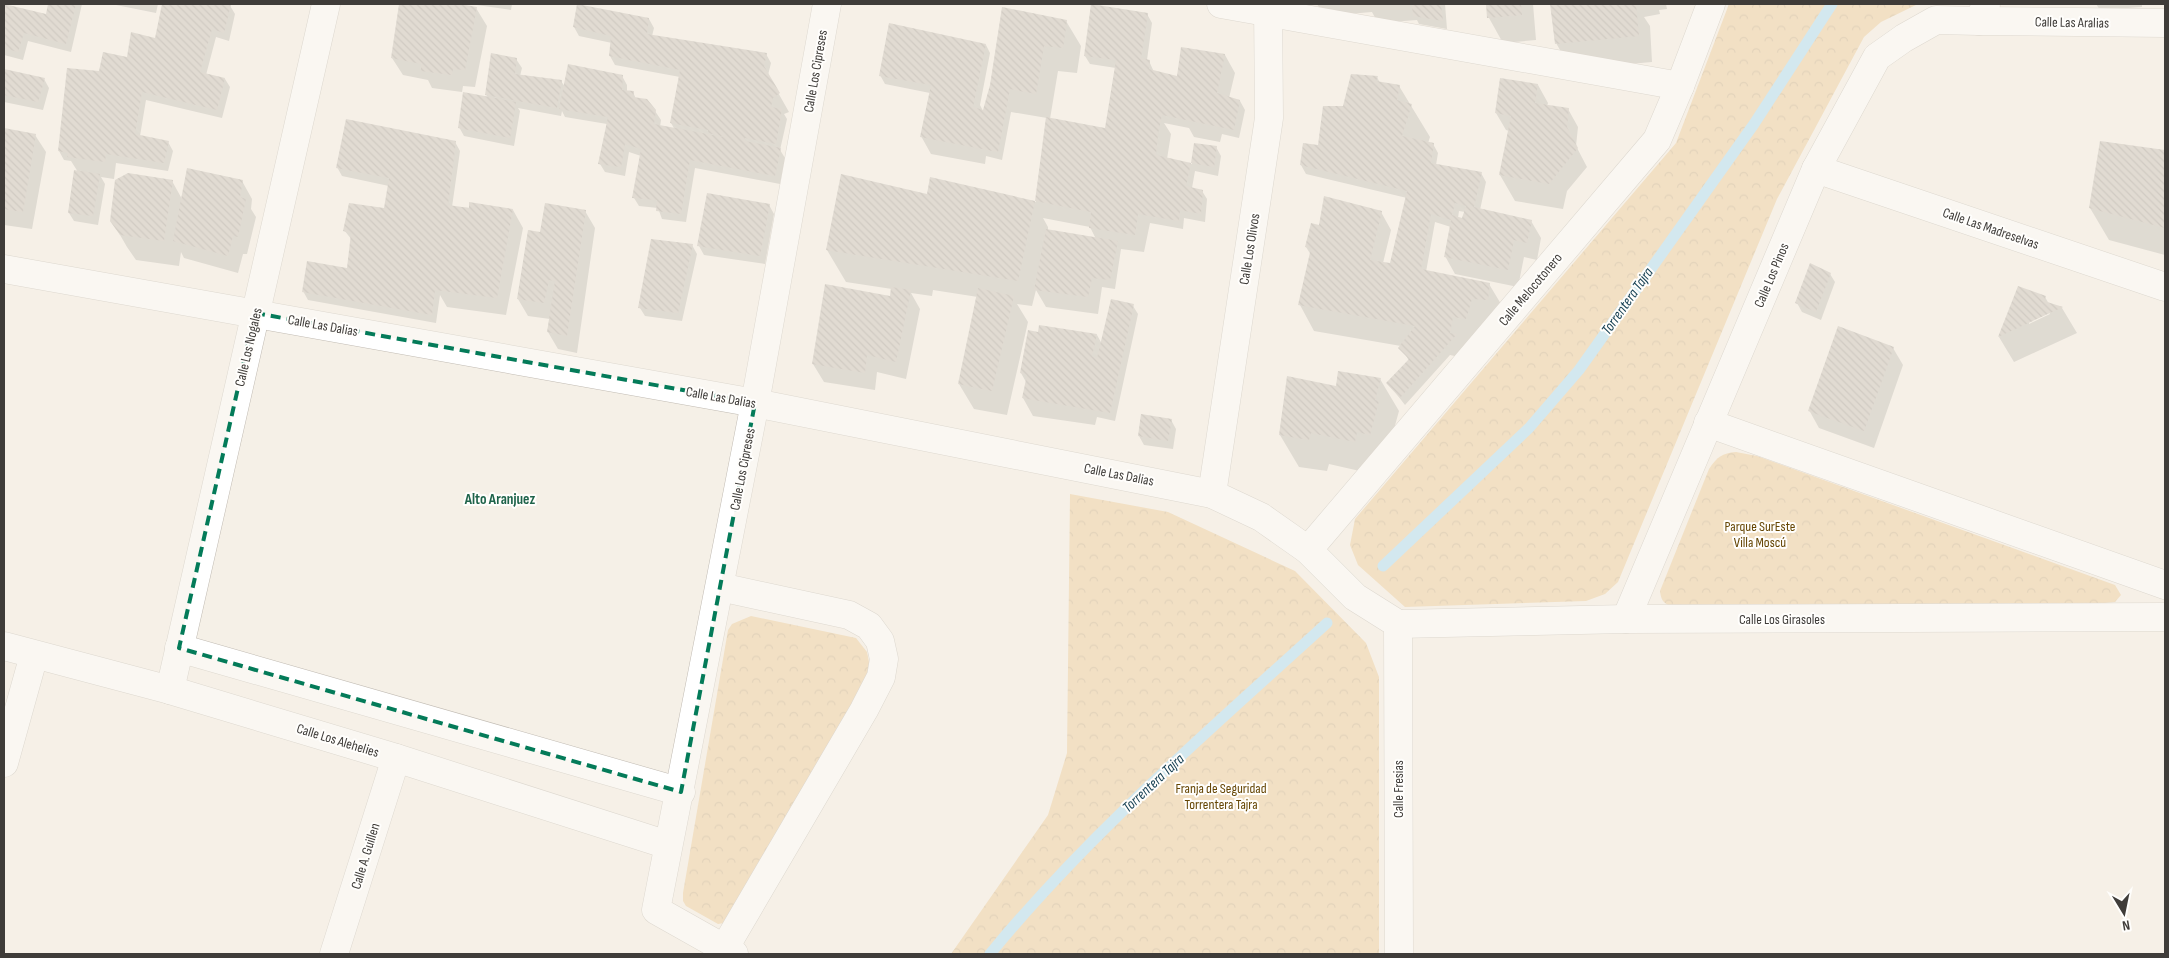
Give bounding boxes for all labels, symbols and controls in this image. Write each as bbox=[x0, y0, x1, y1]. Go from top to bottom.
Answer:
street label: Calle Las Aralias bbox=[2035, 13, 2109, 32]
street label: Calle Los Cipreses bbox=[800, 29, 831, 114]
street label: Calle Las Madreselvas bbox=[1940, 204, 2041, 253]
street label: Calle Los Olivos bbox=[1235, 212, 1263, 286]
street label: Calle Los Pinos bbox=[1750, 240, 1793, 310]
street label: Calle Melocotonero bbox=[1495, 249, 1566, 329]
water label: Torrentera Tajra bbox=[1597, 264, 1658, 339]
street label: Calle Los Nogales bbox=[231, 306, 266, 388]
street label: Calle Las Dalias bbox=[287, 311, 359, 340]
street label: Calle Las Dalias bbox=[685, 383, 757, 412]
street label: Calle Los Cipreses bbox=[726, 427, 759, 512]
street label: Calle Las Dalias bbox=[1082, 459, 1155, 490]
district label: Alto Aranjuez bbox=[464, 490, 535, 509]
park label: Parque SurEste Villa Moscú bbox=[1725, 518, 1795, 551]
street label: Calle Los Girasoles bbox=[1739, 611, 1825, 628]
street label: Calle Los Alehelies bbox=[295, 720, 381, 761]
water label: Torrentera Tajra bbox=[1118, 750, 1188, 817]
street label: Calle Fresias bbox=[1390, 760, 1407, 818]
park label: Franja de Seguridad Torrentera Tajra bbox=[1175, 780, 1267, 813]
street label: Calle A. Guillen bbox=[347, 821, 384, 891]
north arrow bbox=[2099, 888, 2149, 938]
text: N bbox=[2121, 916, 2131, 934]

